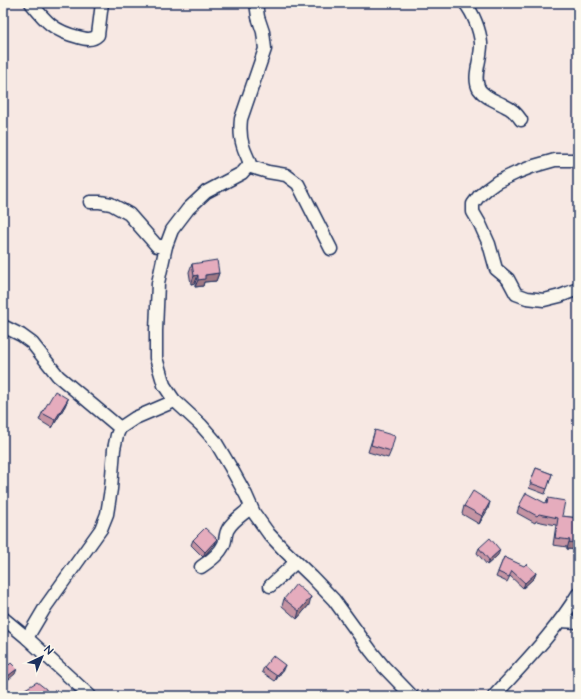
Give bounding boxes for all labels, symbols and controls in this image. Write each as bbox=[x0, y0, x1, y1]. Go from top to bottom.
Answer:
north arrow bbox=[22, 637, 62, 677]
text: N bbox=[41, 642, 56, 658]

